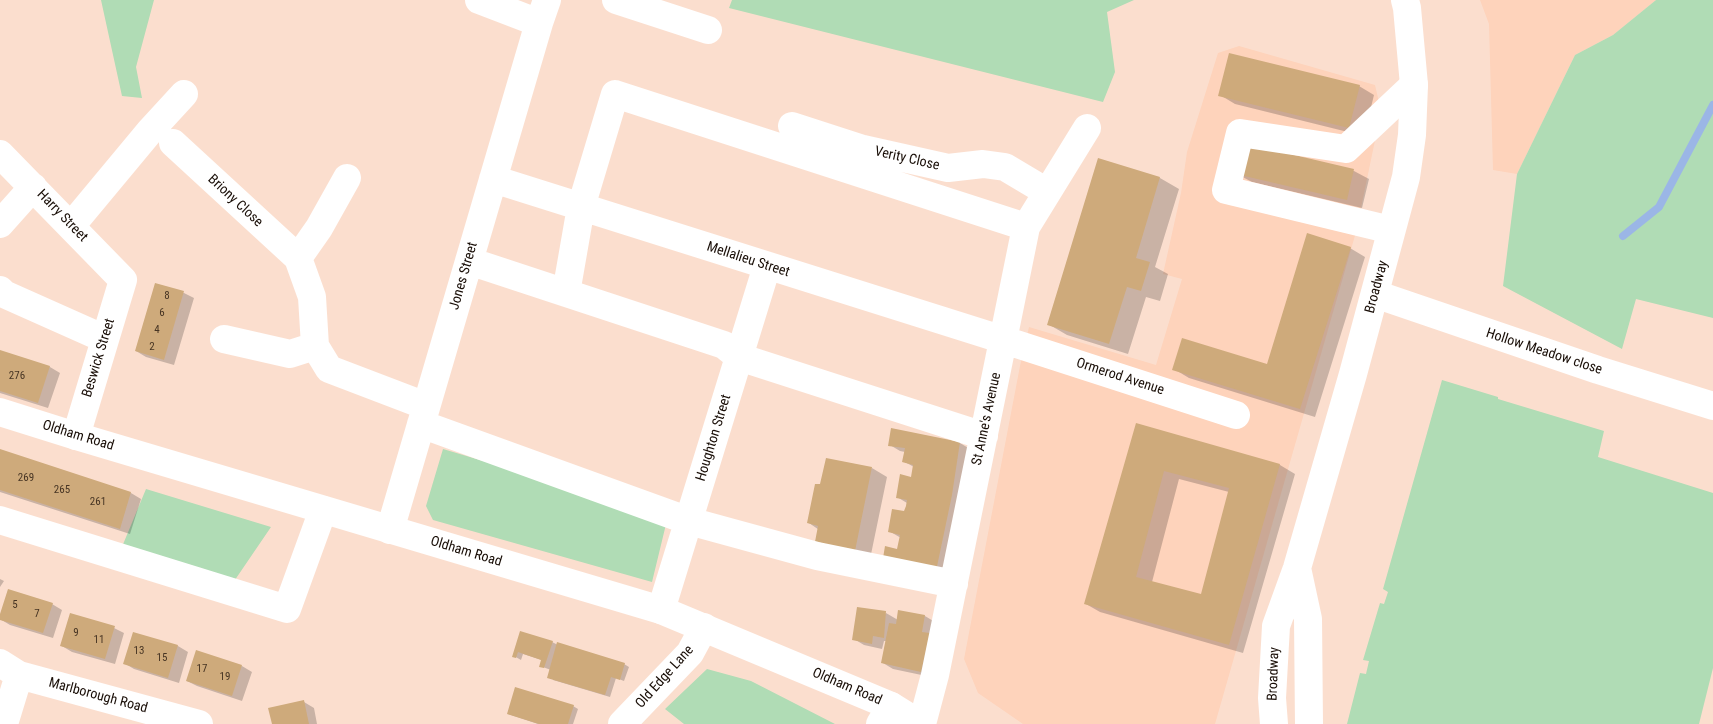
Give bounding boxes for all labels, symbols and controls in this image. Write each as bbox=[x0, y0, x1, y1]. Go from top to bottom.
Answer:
street label: Verity Close bbox=[873, 143, 941, 175]
street label: Briony Close bbox=[204, 171, 266, 231]
street label: Harry Street bbox=[33, 186, 91, 246]
street label: Mellalieu Street bbox=[704, 239, 792, 281]
street label: Jones Street bbox=[446, 240, 482, 312]
street label: Broadway bbox=[1362, 259, 1392, 315]
house number: 8 bbox=[164, 289, 170, 303]
house number: 6 bbox=[159, 306, 165, 320]
street label: Beswick Street bbox=[79, 316, 119, 400]
house number: 4 bbox=[154, 323, 160, 337]
street label: Hollow Meadow close bbox=[1484, 325, 1604, 379]
house number: 2 bbox=[149, 340, 155, 354]
street label: Ormerod Avenue bbox=[1074, 355, 1166, 399]
house number: 276 bbox=[9, 369, 25, 383]
street label: St Anne's Avenue bbox=[969, 371, 1005, 467]
street label: Houghton Street bbox=[693, 393, 735, 483]
street label: Oldham Road bbox=[40, 417, 116, 455]
house number: 269 bbox=[18, 471, 34, 485]
house number: 265 bbox=[54, 483, 70, 497]
house number: 261 bbox=[90, 495, 106, 509]
street label: Oldham Road bbox=[428, 533, 504, 571]
house number: 5 bbox=[12, 598, 18, 612]
house number: 7 bbox=[34, 607, 40, 621]
house number: 9 bbox=[73, 626, 79, 640]
house number: 11 bbox=[94, 633, 104, 647]
street label: Old Edge Lane bbox=[632, 642, 698, 712]
house number: 13 bbox=[134, 644, 144, 658]
street label: Broadway bbox=[1265, 647, 1283, 701]
house number: 15 bbox=[157, 651, 167, 665]
house number: 17 bbox=[197, 662, 207, 676]
street label: Oldham Road bbox=[810, 665, 884, 709]
house number: 19 bbox=[220, 670, 230, 684]
street label: Marlborough Road bbox=[47, 675, 149, 717]

